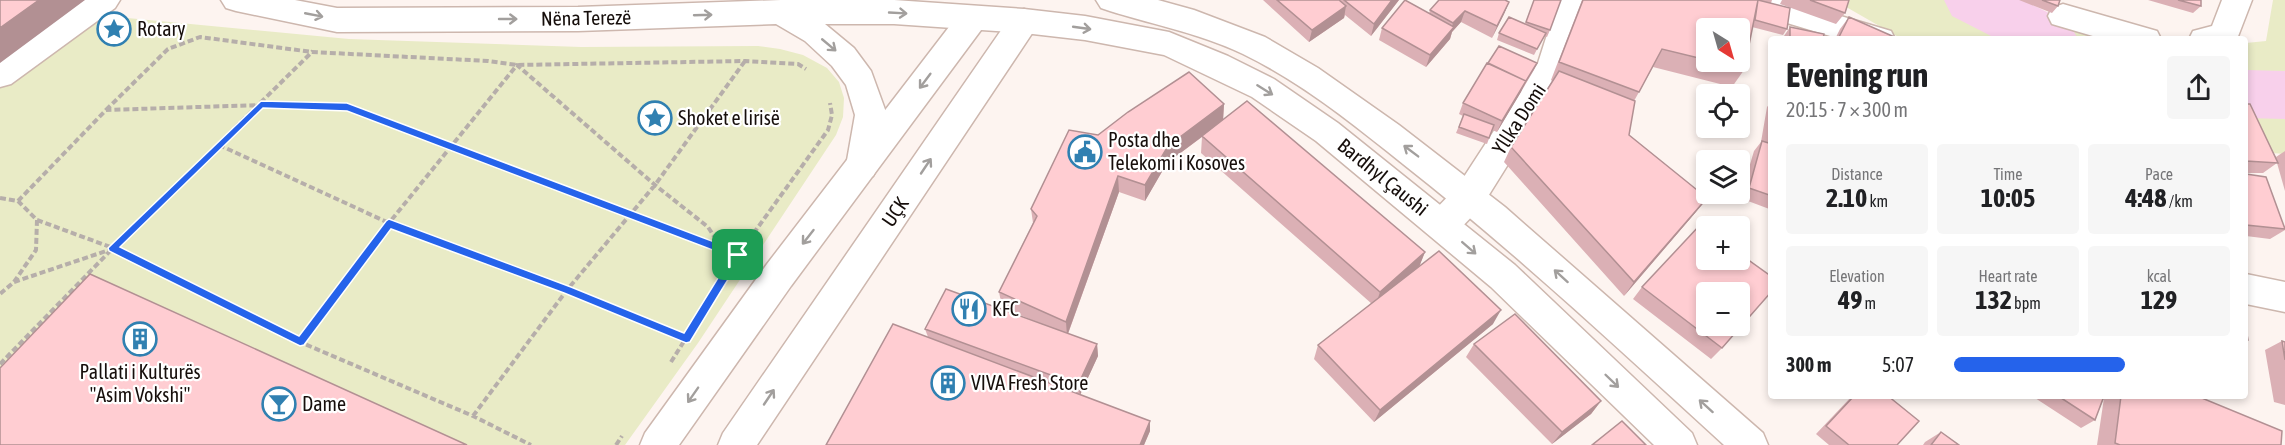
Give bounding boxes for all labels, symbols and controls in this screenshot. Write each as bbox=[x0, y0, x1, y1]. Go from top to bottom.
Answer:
street label: Nëna Terezë bbox=[541, 5, 631, 30]
one-way arrow bbox=[888, 7, 908, 18]
one-way arrow bbox=[693, 9, 713, 21]
one-way arrow bbox=[303, 10, 323, 21]
place icon: Rotary bbox=[96, 11, 132, 47]
one-way arrow bbox=[498, 13, 518, 25]
place label: Rotary bbox=[137, 17, 186, 40]
north arrow bbox=[1696, 18, 1750, 72]
map controls bbox=[1696, 18, 1750, 336]
one-way arrow bbox=[1072, 23, 1092, 34]
one-way arrow bbox=[821, 38, 836, 52]
text: Evening run bbox=[1786, 56, 1928, 94]
button: share bbox=[2167, 56, 2230, 119]
one-way arrow bbox=[919, 73, 931, 89]
street label: Yllka Domi bbox=[1487, 79, 1550, 159]
button: locate bbox=[1696, 84, 1750, 138]
one-way arrow bbox=[1256, 85, 1273, 97]
text: 20:15 · 7 × 300 m bbox=[1786, 98, 1908, 121]
place icon: Shoket e lirisë bbox=[637, 100, 673, 136]
place label: Shoket e lirisë bbox=[678, 106, 780, 129]
place label: Posta dhe Telekomi i Kosoves bbox=[1108, 128, 1245, 174]
street label: Bardhyl Çaushi bbox=[1334, 133, 1433, 220]
public building icon: Posta dhe Telekomi i Kosoves bbox=[1067, 134, 1103, 170]
one-way arrow bbox=[1404, 145, 1420, 158]
button: layers bbox=[1696, 150, 1750, 204]
one-way arrow bbox=[920, 158, 932, 175]
text: Distance bbox=[1831, 165, 1883, 183]
text: Time bbox=[1993, 165, 2023, 183]
text: Pace bbox=[2145, 165, 2173, 183]
text: 2.10 bbox=[1826, 183, 1867, 213]
text: 10:05 bbox=[1981, 183, 2035, 213]
text: 4:48 bbox=[2125, 183, 2167, 213]
street label: UÇK bbox=[876, 192, 913, 231]
text: km bbox=[1867, 192, 1888, 210]
text: /km bbox=[2167, 192, 2193, 210]
button: + bbox=[1696, 216, 1750, 270]
one-way arrow bbox=[801, 228, 814, 244]
pin bbox=[712, 229, 763, 280]
icon: arrive bbox=[721, 238, 754, 271]
one-way arrow bbox=[1461, 241, 1476, 255]
text: Elevation bbox=[1829, 267, 1885, 285]
text: Heart rate bbox=[1979, 267, 2037, 285]
text: kcal bbox=[2147, 267, 2171, 285]
one-way arrow bbox=[1554, 269, 1569, 283]
button: − bbox=[1696, 282, 1750, 336]
text: 49 bbox=[1838, 285, 1862, 315]
text: 132 bbox=[1975, 285, 2012, 315]
text: 129 bbox=[2141, 285, 2177, 315]
restaurant icon: KFC bbox=[951, 291, 987, 327]
text: m bbox=[1862, 294, 1876, 312]
text: bpm bbox=[2012, 294, 2041, 312]
place label: KFC bbox=[992, 297, 1019, 320]
building icon: Pallati i Kulturës "Asim Vokshi" bbox=[122, 321, 158, 357]
text: 300 m bbox=[1786, 353, 1831, 376]
text: 5:07 bbox=[1882, 353, 1914, 376]
place label: Pallati i Kulturës "Asim Vokshi" bbox=[79, 360, 201, 406]
building icon: VIVA Fresh Store bbox=[930, 365, 966, 401]
place label: VIVA Fresh Store bbox=[971, 371, 1088, 394]
one-way arrow bbox=[1604, 374, 1619, 388]
bar icon: Dame bbox=[261, 386, 297, 422]
one-way arrow bbox=[687, 386, 699, 402]
one-way arrow bbox=[763, 389, 775, 405]
place label: Dame bbox=[302, 392, 346, 415]
one-way arrow bbox=[1699, 399, 1714, 413]

